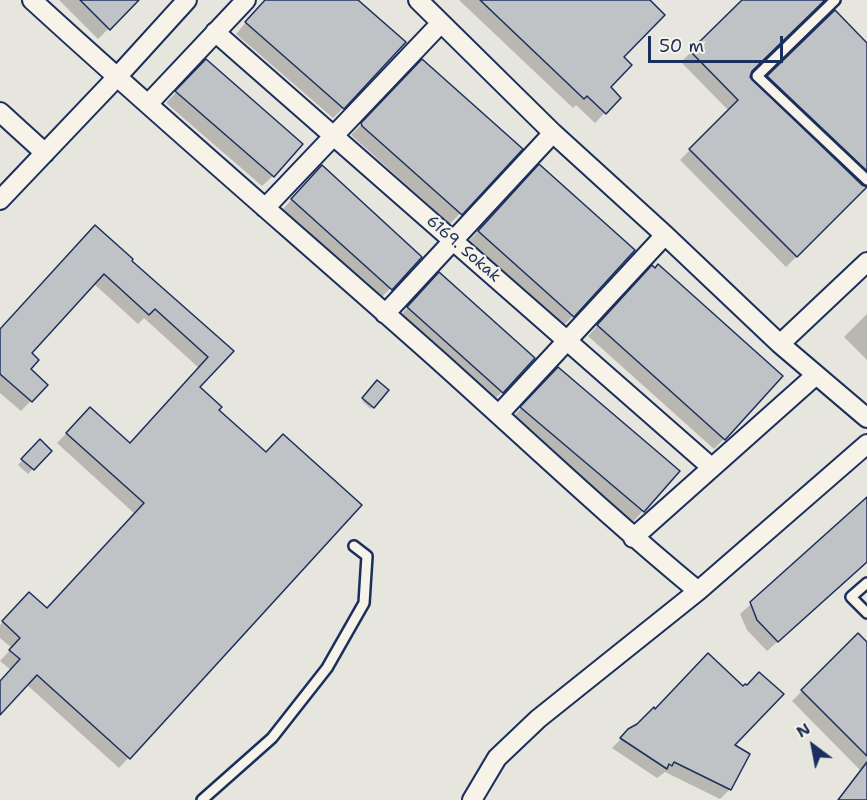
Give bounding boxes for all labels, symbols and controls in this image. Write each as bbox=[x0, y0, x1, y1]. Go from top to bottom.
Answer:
scale bar bbox=[651, 24, 786, 62]
text: 50 m bbox=[659, 34, 704, 58]
street label: 6169. Sokak bbox=[422, 211, 504, 287]
north arrow bbox=[783, 716, 843, 776]
text: N bbox=[792, 718, 814, 743]

